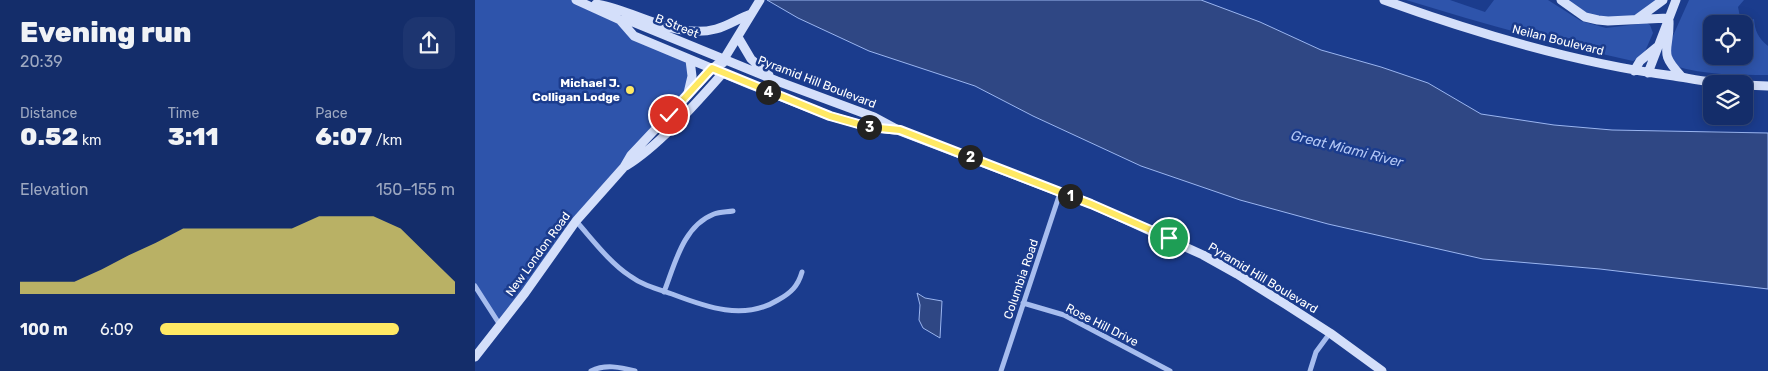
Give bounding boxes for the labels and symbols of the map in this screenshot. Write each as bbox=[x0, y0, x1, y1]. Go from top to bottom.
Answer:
street label: B Street bbox=[653, 11, 701, 41]
street label: Neilan Boulevard bbox=[1511, 22, 1605, 58]
street label: Pyramid Hill Boulevard bbox=[756, 53, 878, 111]
place label: Michael J. Colligan Lodge bbox=[532, 76, 620, 104]
pin: 4 bbox=[755, 80, 781, 104]
marker: Michael J. Colligan Lodge bbox=[624, 84, 636, 96]
pin bbox=[648, 94, 690, 136]
pin: 3 bbox=[857, 114, 881, 140]
water label: Great Miami River bbox=[1289, 127, 1405, 171]
pin: 2 bbox=[957, 144, 983, 170]
pin: 1 bbox=[1057, 184, 1083, 208]
street label: New London Road bbox=[503, 209, 573, 299]
pin bbox=[1148, 217, 1190, 259]
street label: Columbia Road bbox=[1001, 237, 1041, 321]
street label: Pyramid Hill Boulevard bbox=[1206, 240, 1320, 316]
street label: Rose Hill Drive bbox=[1063, 301, 1141, 349]

